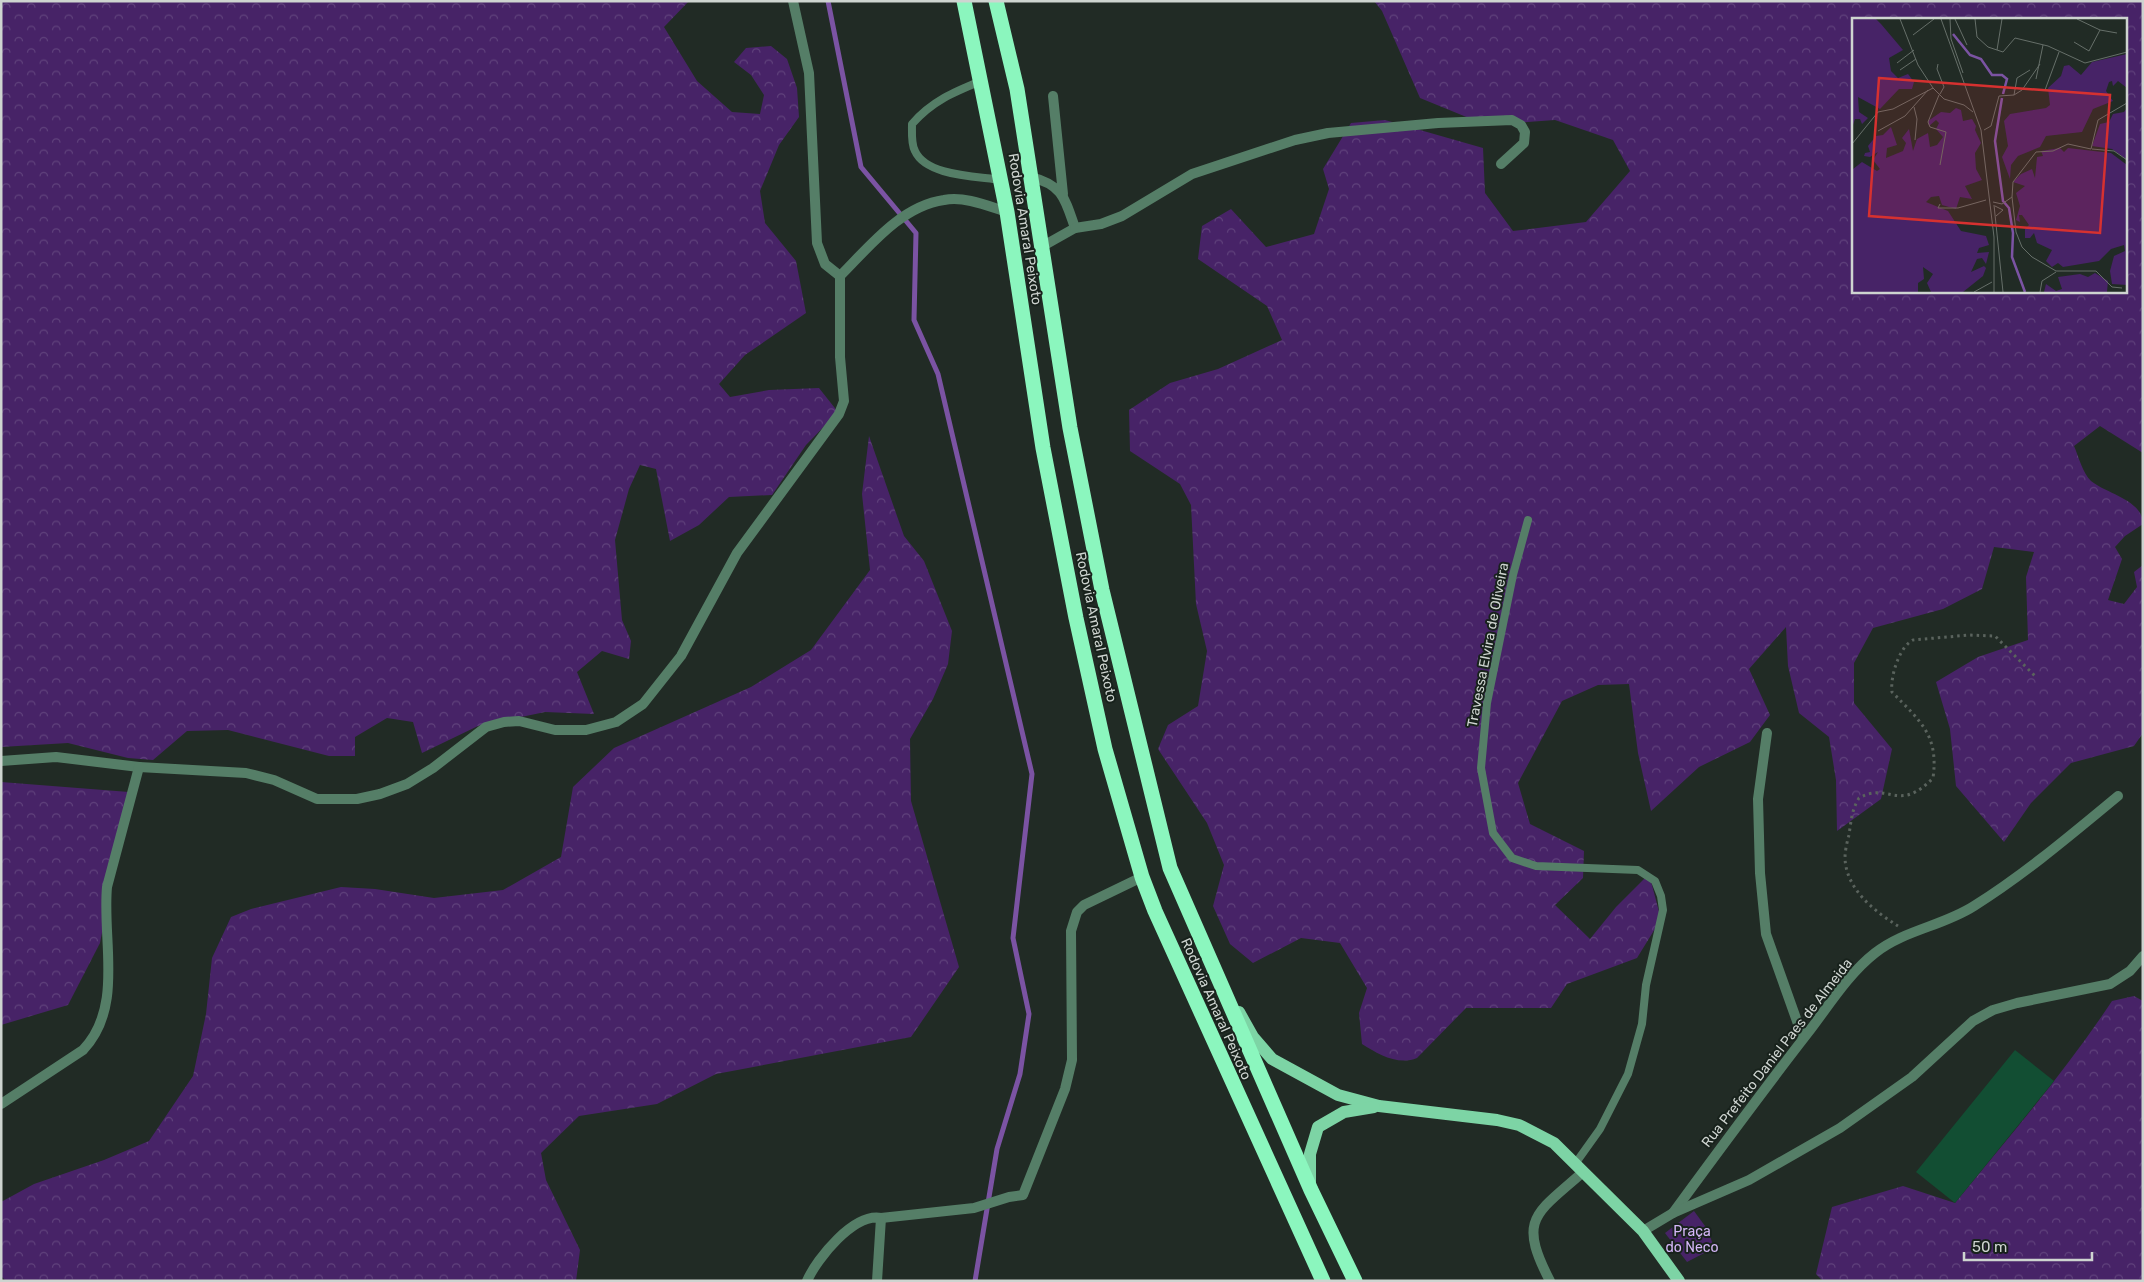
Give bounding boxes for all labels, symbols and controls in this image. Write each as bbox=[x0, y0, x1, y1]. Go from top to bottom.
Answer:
inset map bbox=[1852, 18, 2126, 292]
street label: Rodovia Amaral Peixoto bbox=[1005, 152, 1045, 306]
street label: Rodovia Amaral Peixoto bbox=[1072, 550, 1120, 704]
street label: Travessa Elvira de Oliveira bbox=[1464, 561, 1512, 729]
street label: Rodovia Amaral Peixoto bbox=[1177, 935, 1255, 1083]
street label: Rua Prefeito Daniel Paes de Almeida bbox=[1698, 955, 1856, 1151]
park label: Praça do Neco bbox=[1665, 1223, 1719, 1256]
scale bar bbox=[1964, 1230, 2092, 1262]
text: 50 m bbox=[1972, 1238, 2007, 1256]

